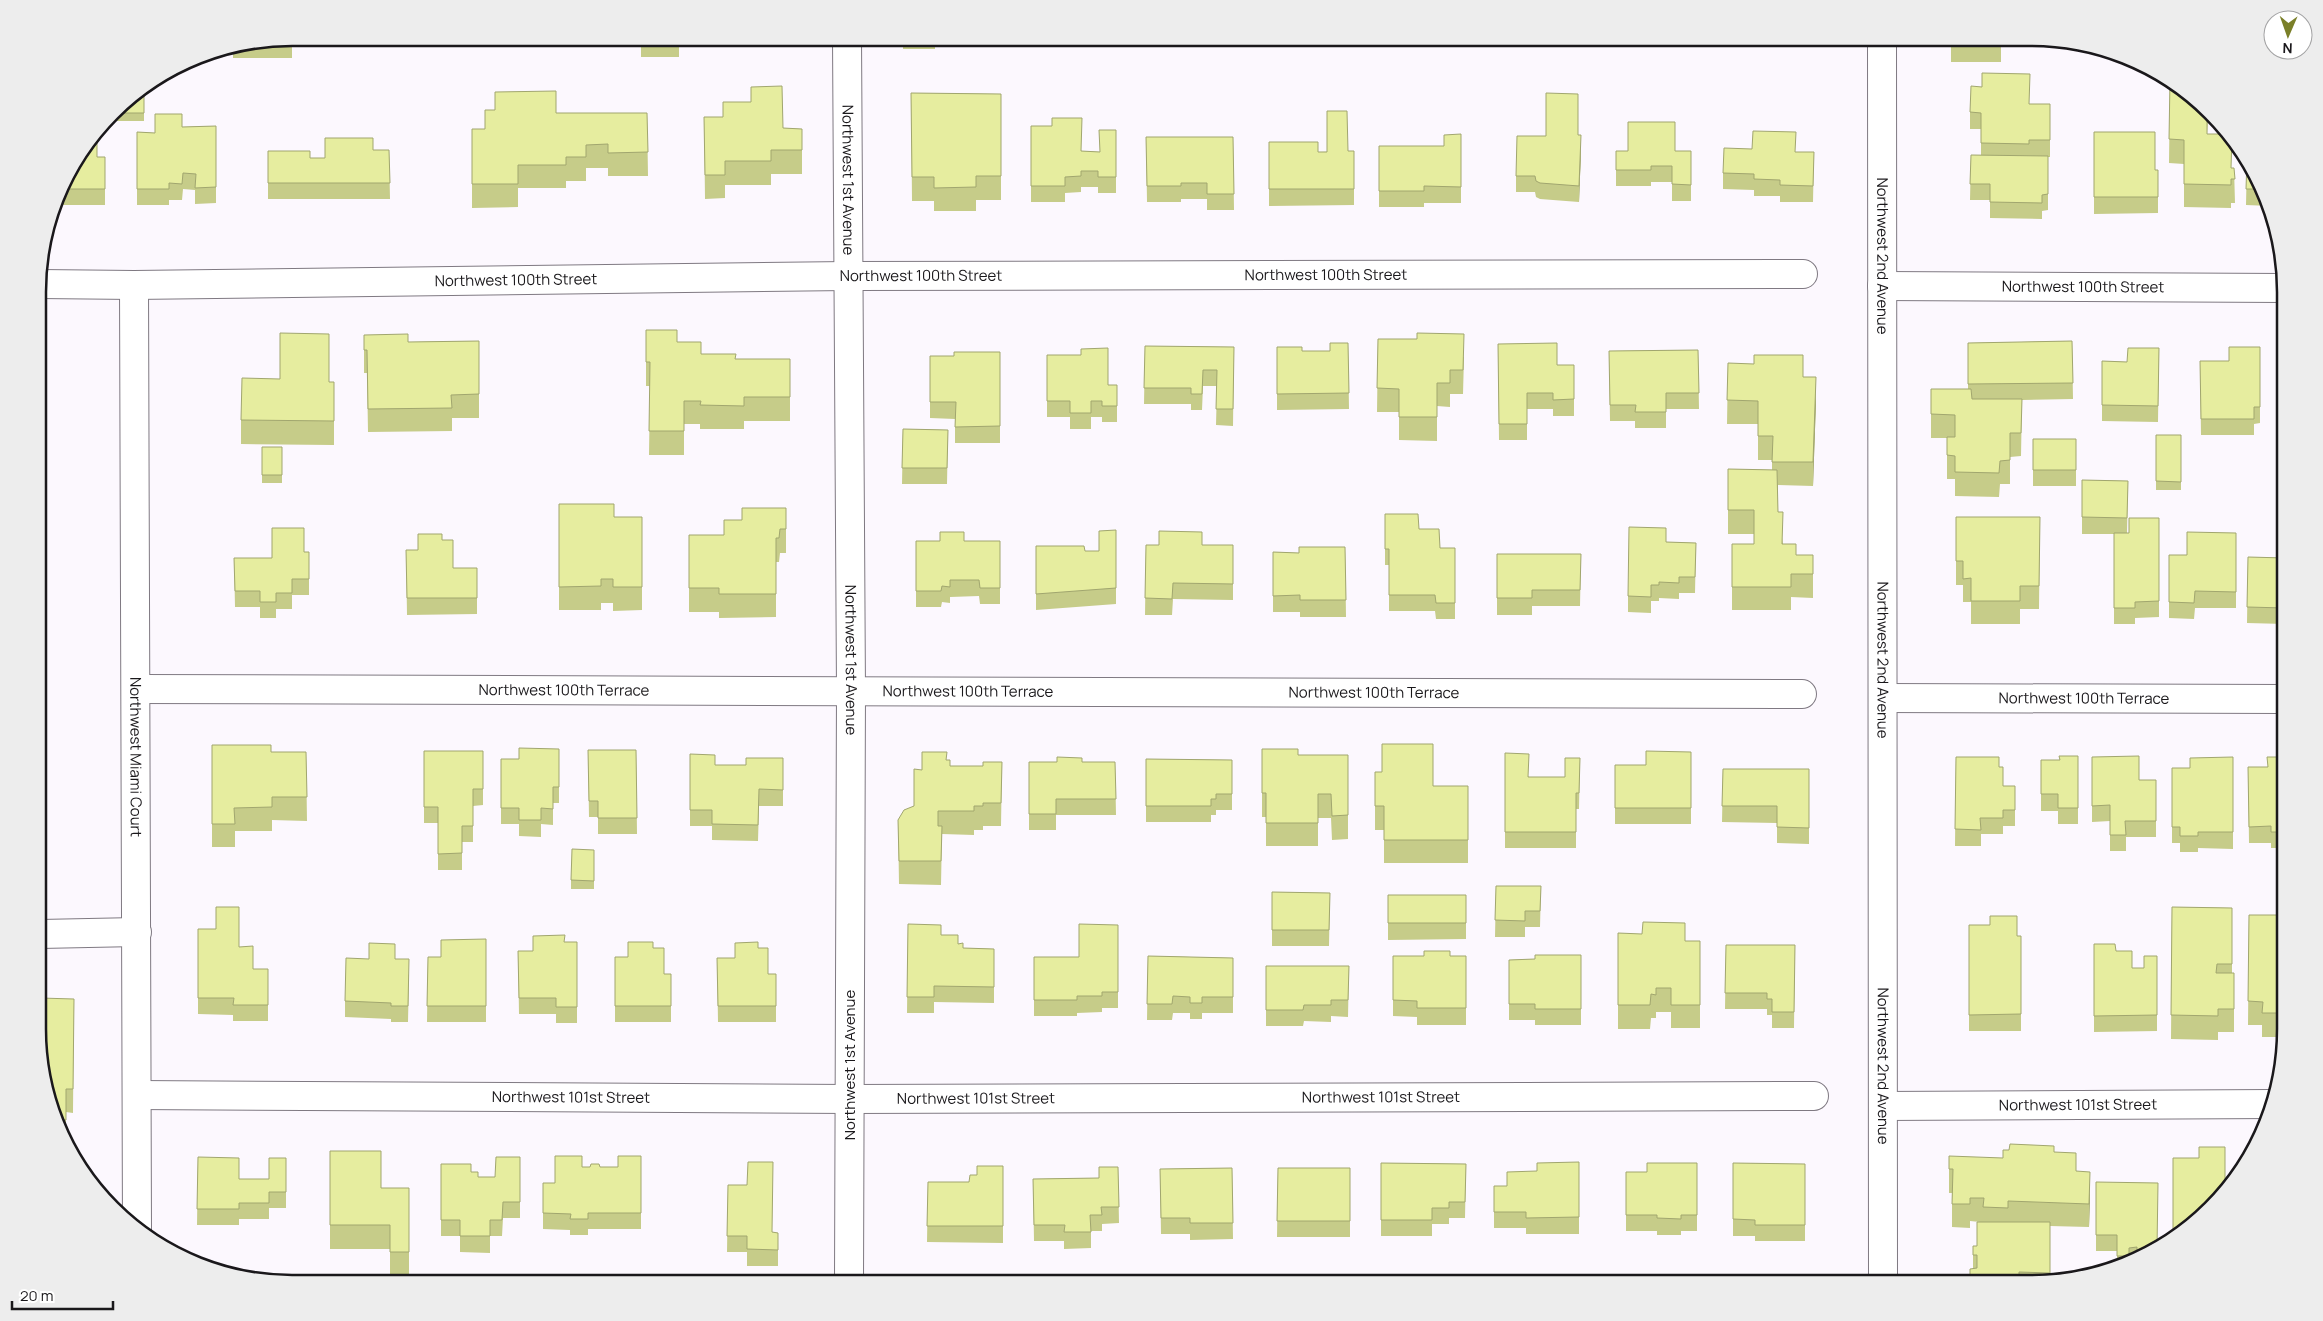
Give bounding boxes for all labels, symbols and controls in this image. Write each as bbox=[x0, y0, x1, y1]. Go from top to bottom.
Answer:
north arrow bbox=[2263, 10, 2313, 60]
text: N bbox=[2282, 39, 2293, 58]
street label: Northwest 1st Avenue bbox=[837, 105, 859, 256]
street label: Northwest 2nd Avenue bbox=[1872, 177, 1893, 335]
street label: Northwest 100th Street bbox=[1245, 264, 1407, 285]
street label: Northwest 100th Street bbox=[839, 265, 1002, 286]
street label: Northwest 100th Street bbox=[435, 268, 597, 291]
street label: Northwest 100th Street bbox=[2002, 276, 2164, 297]
street label: Northwest 2nd Avenue bbox=[1872, 581, 1894, 739]
street label: Northwest 1st Avenue bbox=[840, 585, 862, 736]
street label: Northwest Miami Court bbox=[125, 677, 147, 837]
street label: Northwest 100th Terrace bbox=[479, 679, 650, 701]
street label: Northwest 100th Terrace bbox=[883, 680, 1054, 702]
street label: Northwest 100th Terrace bbox=[1289, 681, 1460, 703]
street label: Northwest 100th Terrace bbox=[1999, 687, 2170, 709]
street label: Northwest 2nd Avenue bbox=[1873, 987, 1894, 1145]
street label: Northwest 1st Avenue bbox=[839, 990, 860, 1140]
street label: Northwest 101st Street bbox=[492, 1086, 650, 1108]
street label: Northwest 101st Street bbox=[1302, 1086, 1460, 1108]
street label: Northwest 101st Street bbox=[897, 1087, 1055, 1109]
street label: Northwest 101st Street bbox=[1999, 1094, 2157, 1115]
scale bar bbox=[12, 1278, 114, 1310]
text: 20 m bbox=[20, 1285, 53, 1306]

